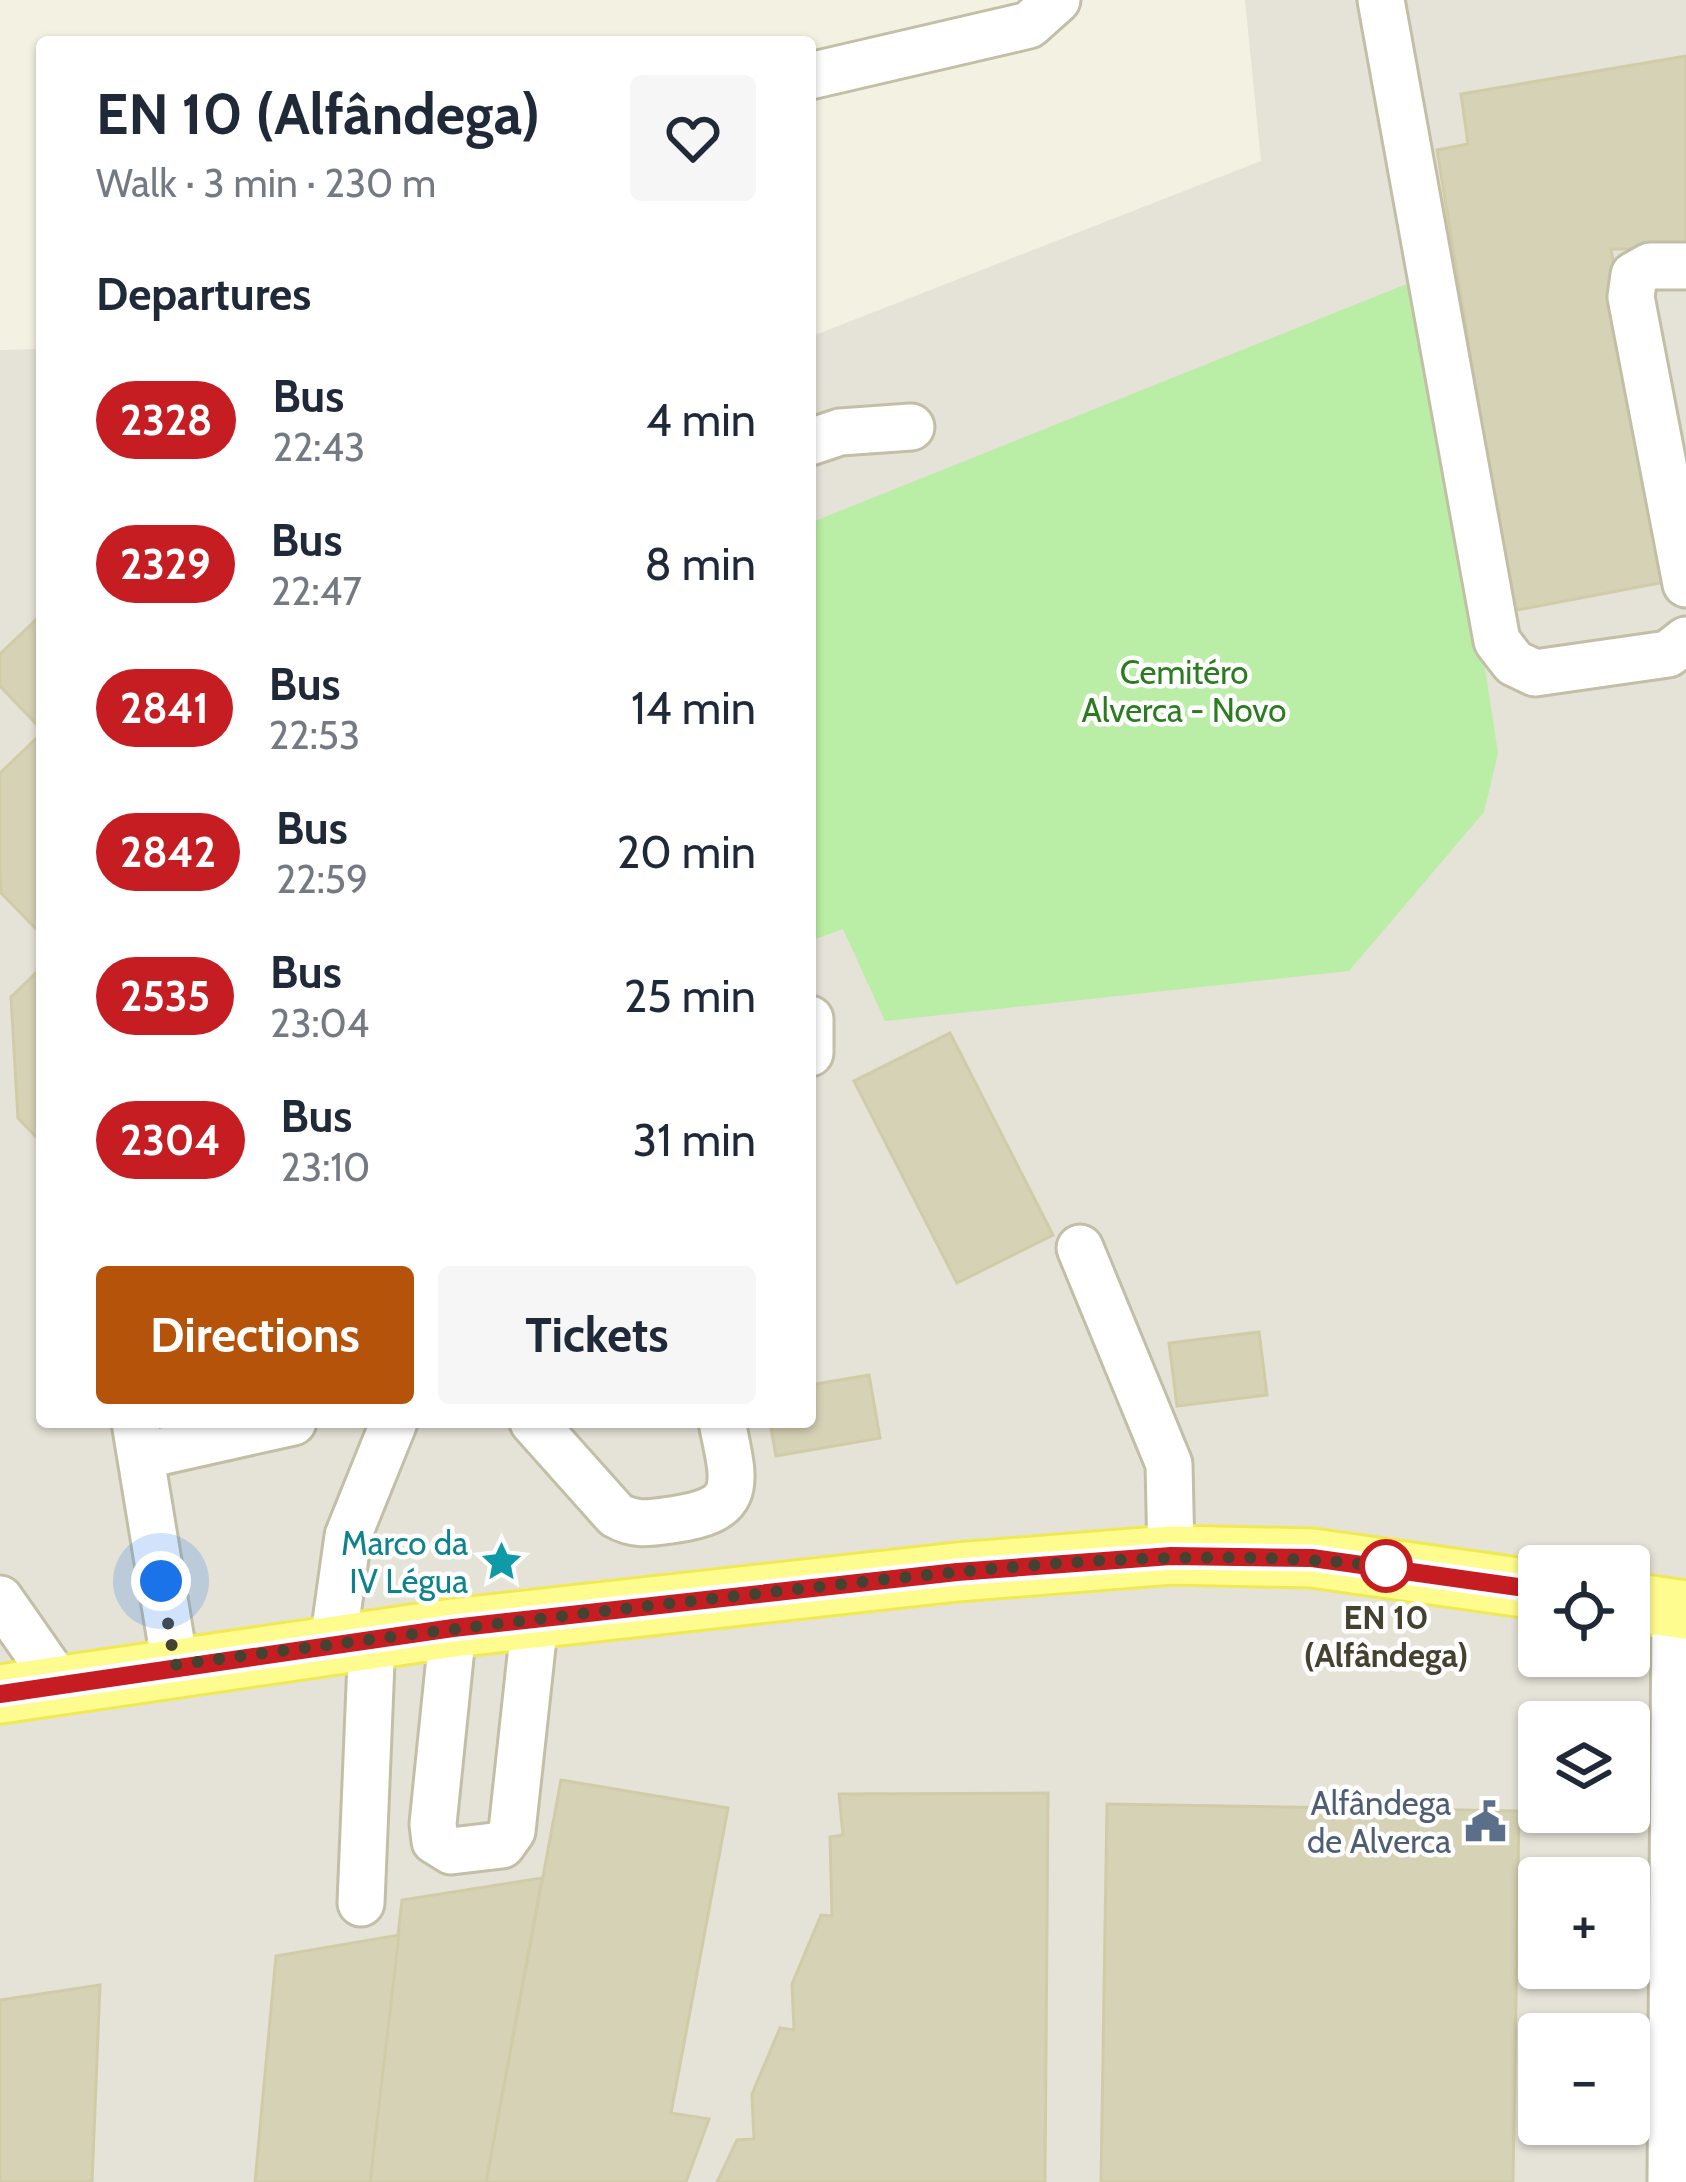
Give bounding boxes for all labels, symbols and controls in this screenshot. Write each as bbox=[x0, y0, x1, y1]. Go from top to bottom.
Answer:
button: heart bbox=[630, 75, 756, 201]
text: EN 10 (Alfândega) bbox=[96, 79, 540, 148]
text: Walk · 3 min · 230 m bbox=[96, 159, 436, 207]
text: Departures bbox=[96, 267, 311, 321]
text: Bus bbox=[272, 369, 344, 423]
text: 4 min bbox=[646, 393, 756, 447]
text: 2328 bbox=[120, 394, 212, 446]
text: 22:43 bbox=[272, 423, 365, 471]
text: Bus bbox=[271, 513, 342, 567]
text: 8 min bbox=[644, 537, 756, 591]
text: 2329 bbox=[120, 538, 211, 590]
text: 22:47 bbox=[271, 567, 362, 615]
park label: Cemitéro Alverca - Novo bbox=[1082, 652, 1286, 730]
text: Bus bbox=[269, 657, 341, 711]
text: 14 min bbox=[631, 681, 756, 735]
text: 2841 bbox=[120, 682, 209, 734]
text: 22:53 bbox=[269, 711, 360, 759]
text: Bus bbox=[276, 801, 348, 855]
text: 20 min bbox=[617, 825, 756, 879]
text: 2842 bbox=[120, 826, 216, 878]
text: 22:59 bbox=[276, 855, 368, 903]
text: Bus bbox=[270, 945, 342, 999]
text: 25 min bbox=[624, 969, 756, 1023]
text: 2535 bbox=[120, 970, 210, 1022]
text: 23:04 bbox=[270, 999, 369, 1047]
text: Bus bbox=[281, 1089, 352, 1143]
text: 31 min bbox=[633, 1113, 756, 1167]
text: 2304 bbox=[120, 1114, 221, 1166]
text: 23:10 bbox=[281, 1143, 370, 1191]
button: Directions bbox=[96, 1266, 414, 1404]
button: Tickets bbox=[438, 1266, 756, 1404]
place label: Marco da IV Légua bbox=[341, 1523, 468, 1601]
place icon: Marco da IV Légua bbox=[479, 1539, 525, 1585]
marker: EN 10 (Alfândega) bbox=[1361, 1541, 1411, 1591]
map controls bbox=[1518, 1545, 1650, 2145]
button: locate bbox=[1518, 1545, 1650, 1677]
your location bbox=[131, 1551, 191, 1611]
place label: EN 10 (Alfândega) bbox=[1304, 1597, 1468, 1675]
button: layers bbox=[1518, 1701, 1650, 1833]
place label: Alfândega de Alverca bbox=[1307, 1783, 1451, 1861]
public building icon: Alfândega de Alverca bbox=[1462, 1799, 1508, 1845]
button: + bbox=[1518, 1857, 1650, 1989]
button: − bbox=[1518, 2013, 1650, 2145]

